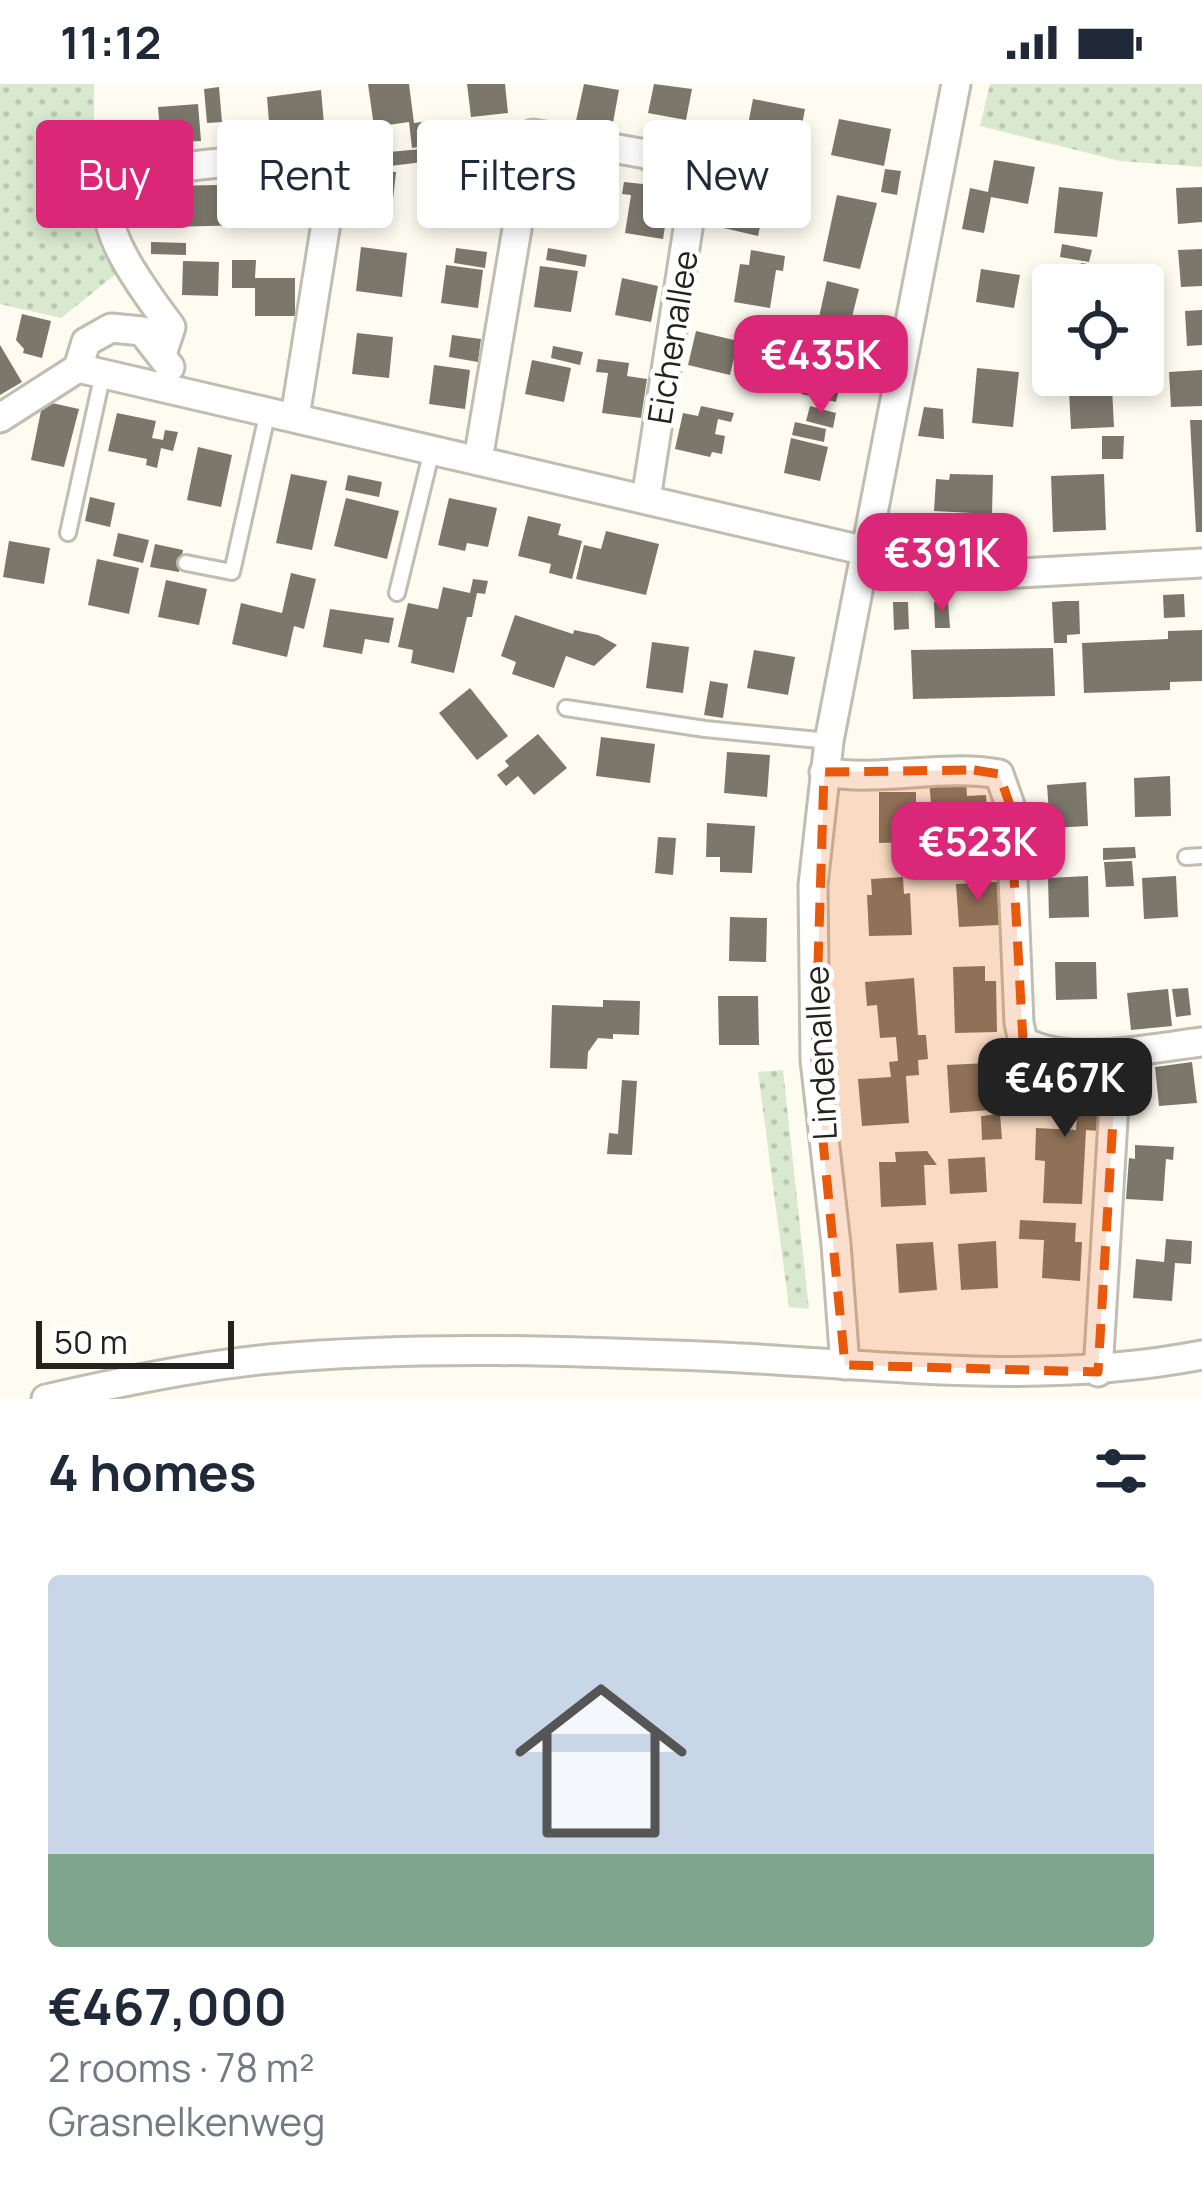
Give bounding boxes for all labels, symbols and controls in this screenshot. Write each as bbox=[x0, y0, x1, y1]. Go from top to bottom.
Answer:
text: 11:12 bbox=[60, 11, 161, 73]
chip: Buy bbox=[36, 120, 193, 228]
chip: Rent bbox=[217, 120, 393, 228]
chip: Filters bbox=[417, 120, 619, 228]
chip: New bbox=[643, 120, 811, 228]
street label: Eichenallee bbox=[636, 247, 708, 427]
map controls bbox=[1032, 264, 1164, 396]
button: locate bbox=[1032, 264, 1164, 396]
pin: €435K bbox=[737, 315, 905, 417]
text: €435K bbox=[761, 327, 881, 381]
pin: €391K bbox=[858, 513, 1026, 615]
text: €391K bbox=[884, 525, 1000, 579]
pin: €523K bbox=[894, 802, 1062, 904]
text: €523K bbox=[918, 814, 1038, 868]
street label: Lindenallee bbox=[793, 965, 847, 1141]
pin: €467K bbox=[981, 1038, 1149, 1140]
text: €467K bbox=[1005, 1050, 1125, 1104]
scale bar bbox=[36, 1315, 234, 1368]
text: 50 m bbox=[54, 1319, 128, 1364]
text: 4 homes bbox=[48, 1437, 256, 1506]
icon: filters bbox=[1088, 1438, 1154, 1504]
icon: home bbox=[493, 1653, 709, 1869]
text: €467,000 bbox=[48, 1971, 287, 2040]
text: 2 rooms · 78 m² bbox=[48, 2040, 315, 2094]
text: Grasnelkenweg bbox=[48, 2094, 325, 2148]

